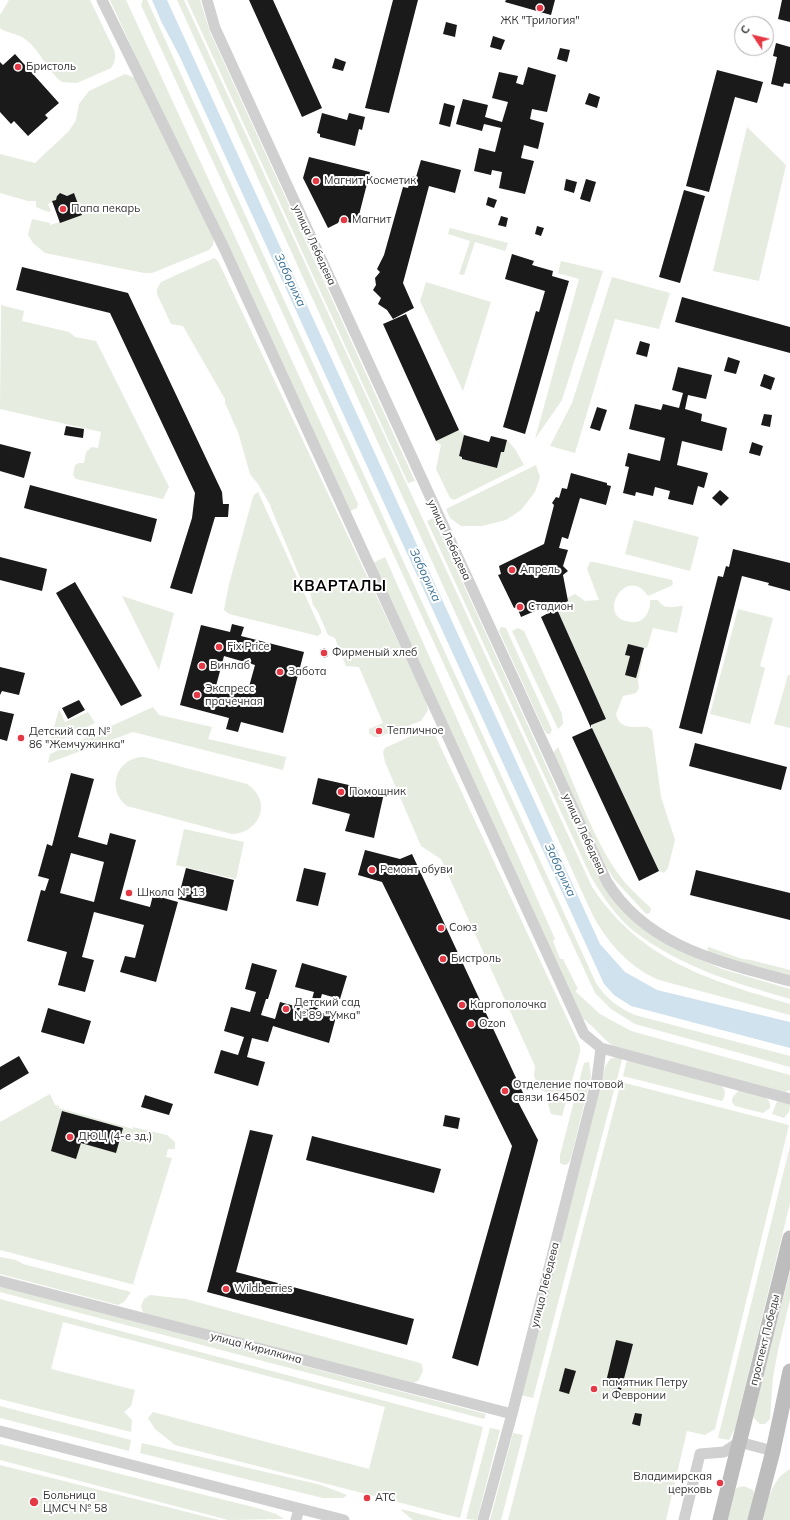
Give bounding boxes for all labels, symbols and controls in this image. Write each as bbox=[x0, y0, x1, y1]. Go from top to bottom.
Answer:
marker: ЖК "Трилогия" bbox=[535, 3, 545, 13]
place label: ЖК "Трилогия" bbox=[500, 14, 580, 28]
north arrow bbox=[734, 16, 774, 56]
text: С bbox=[737, 23, 753, 37]
place label: Бристоль bbox=[26, 60, 76, 74]
marker: Бристоль bbox=[13, 62, 23, 72]
place label: Магнит Косметик bbox=[324, 174, 416, 188]
marker: Магнит Косметик bbox=[311, 176, 321, 186]
place label: Папа пекарь bbox=[71, 202, 140, 216]
street label: улица Лебедева bbox=[290, 203, 338, 287]
marker: Папа пекарь bbox=[58, 204, 68, 214]
place label: Магнит bbox=[352, 213, 391, 227]
marker: Магнит bbox=[339, 215, 349, 225]
water label: Забориха bbox=[271, 251, 309, 309]
street label: улица Лебедева bbox=[425, 498, 473, 582]
water label: Забориха bbox=[406, 546, 444, 604]
place label: Апрель bbox=[520, 563, 560, 577]
marker: Апрель bbox=[507, 565, 517, 575]
district label: КВАРТАЛЫ bbox=[293, 577, 387, 595]
place label: Стадион bbox=[528, 600, 573, 614]
marker: Стадион bbox=[515, 602, 525, 612]
place label: Fix Price bbox=[227, 640, 270, 654]
marker: Fix Price bbox=[214, 642, 224, 652]
place label: Фирменый хлеб bbox=[332, 646, 417, 660]
marker: Фирменый хлеб bbox=[319, 648, 329, 658]
place label: Винлаб bbox=[210, 659, 250, 673]
marker: Винлаб bbox=[197, 661, 207, 671]
place label: Забота bbox=[288, 665, 326, 679]
marker: Забота bbox=[275, 667, 285, 677]
place label: Экспресс прачечная bbox=[205, 682, 263, 708]
marker: Экспресс прачечная bbox=[192, 690, 202, 700]
place label: Тепличное bbox=[387, 724, 444, 738]
place label: Детский сад № 86 "Жемчужинка" bbox=[29, 725, 125, 751]
marker: Тепличное bbox=[374, 726, 384, 736]
marker: Детский сад № 86 "Жемчужинка" bbox=[16, 733, 26, 743]
place label: Помощник bbox=[349, 785, 406, 799]
marker: Помощник bbox=[336, 787, 346, 797]
street label: улица Лебедева bbox=[560, 792, 608, 876]
water label: Забориха bbox=[541, 841, 579, 899]
place label: Ремонт обуви bbox=[380, 863, 453, 877]
marker: Ремонт обуви bbox=[367, 865, 377, 875]
place label: Школа № 13 bbox=[137, 886, 205, 900]
marker: Школа № 13 bbox=[124, 888, 134, 898]
place label: Союз bbox=[449, 921, 477, 935]
marker: Союз bbox=[436, 923, 446, 933]
place label: Бистроль bbox=[451, 952, 501, 966]
marker: Бистроль bbox=[438, 954, 448, 964]
place label: Детский сад № 89 "Умка" bbox=[294, 996, 360, 1022]
place label: Каргополочка bbox=[470, 998, 546, 1012]
marker: Каргополочка bbox=[457, 1000, 467, 1010]
marker: Детский сад № 89 "Умка" bbox=[281, 1004, 291, 1014]
place label: Ozon bbox=[479, 1017, 506, 1031]
marker: Ozon bbox=[466, 1019, 476, 1029]
place label: Отделение почтовой связи 164502 bbox=[513, 1078, 623, 1104]
marker: Отделение почтовой связи 164502 bbox=[500, 1086, 510, 1096]
place label: ДЮЦ (4-е зд.) bbox=[78, 1130, 152, 1144]
marker: ДЮЦ (4-е зд.) bbox=[65, 1132, 75, 1142]
street label: улица Лебедева bbox=[528, 1241, 562, 1329]
place label: Wildberries bbox=[234, 1282, 293, 1296]
marker: Wildberries bbox=[221, 1284, 231, 1294]
street label: проспект Победы bbox=[747, 1293, 783, 1387]
street label: улица Кирилкина bbox=[209, 1329, 303, 1367]
place label: памятник Петру и Февронии bbox=[602, 1376, 688, 1402]
marker: памятник Петру и Февронии bbox=[589, 1384, 599, 1394]
place label: Владимирская церковь bbox=[633, 1470, 712, 1496]
marker: Владимирская церковь bbox=[715, 1478, 725, 1488]
place label: Больница ЦМСЧ № 58 bbox=[43, 1489, 107, 1515]
place label: АТС bbox=[375, 1491, 396, 1505]
marker: АТС bbox=[362, 1493, 372, 1503]
marker: Больница ЦМСЧ № 58 bbox=[28, 1496, 40, 1508]

